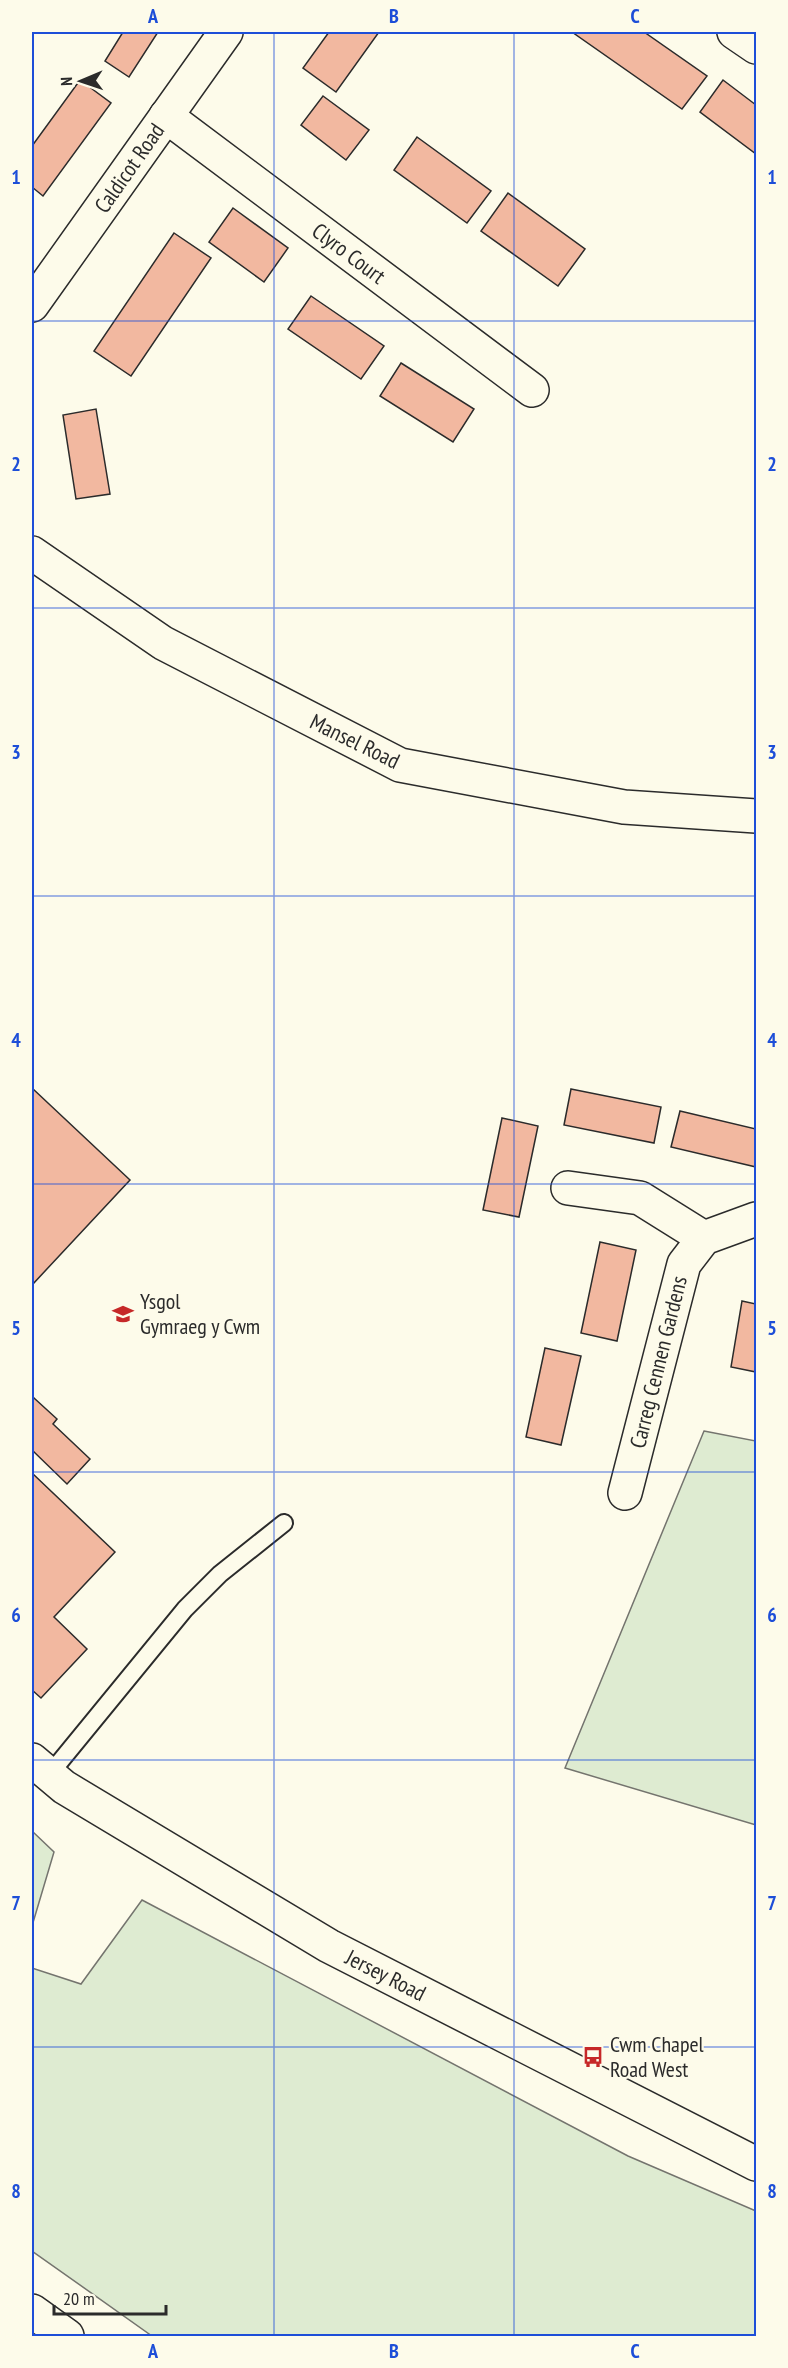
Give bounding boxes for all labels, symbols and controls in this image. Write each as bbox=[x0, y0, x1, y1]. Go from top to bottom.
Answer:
text: A bbox=[147, 3, 159, 29]
text: B bbox=[389, 3, 399, 29]
text: C bbox=[630, 3, 640, 29]
north arrow bbox=[51, 51, 111, 111]
text: N bbox=[56, 77, 76, 86]
street label: Caldicot Road bbox=[88, 118, 170, 218]
text: 1 bbox=[11, 164, 21, 190]
text: 1 bbox=[767, 164, 777, 190]
street label: Clyro Court bbox=[307, 216, 391, 290]
text: 2 bbox=[11, 451, 21, 477]
text: 2 bbox=[767, 451, 777, 477]
street label: Mansel Road bbox=[306, 707, 404, 775]
text: 3 bbox=[11, 739, 21, 765]
text: 3 bbox=[767, 739, 777, 765]
text: 4 bbox=[11, 1027, 21, 1053]
text: 4 bbox=[767, 1027, 777, 1053]
street label: Carreg Cennen Gardens bbox=[623, 1273, 693, 1451]
place label: Ysgol Gymraeg y Cwm bbox=[140, 1287, 260, 1340]
school or university icon: Ysgol Gymraeg y Cwm bbox=[111, 1302, 135, 1326]
text: 5 bbox=[11, 1315, 21, 1341]
text: 5 bbox=[767, 1315, 777, 1341]
text: 6 bbox=[11, 1602, 21, 1628]
text: 6 bbox=[767, 1602, 777, 1628]
text: 7 bbox=[11, 1890, 21, 1916]
text: 7 bbox=[767, 1890, 777, 1916]
street label: Jersey Road bbox=[340, 1942, 431, 2007]
place label: Cwm Chapel Road West bbox=[610, 2030, 705, 2083]
bus stop icon: Cwm Chapel Road West bbox=[581, 2045, 605, 2069]
text: 8 bbox=[11, 2178, 21, 2204]
text: 8 bbox=[767, 2178, 777, 2204]
scale bar bbox=[54, 2278, 166, 2316]
text: 20 m bbox=[63, 2287, 95, 2310]
text: A bbox=[147, 2338, 159, 2364]
text: B bbox=[389, 2338, 399, 2364]
text: C bbox=[630, 2338, 640, 2364]

